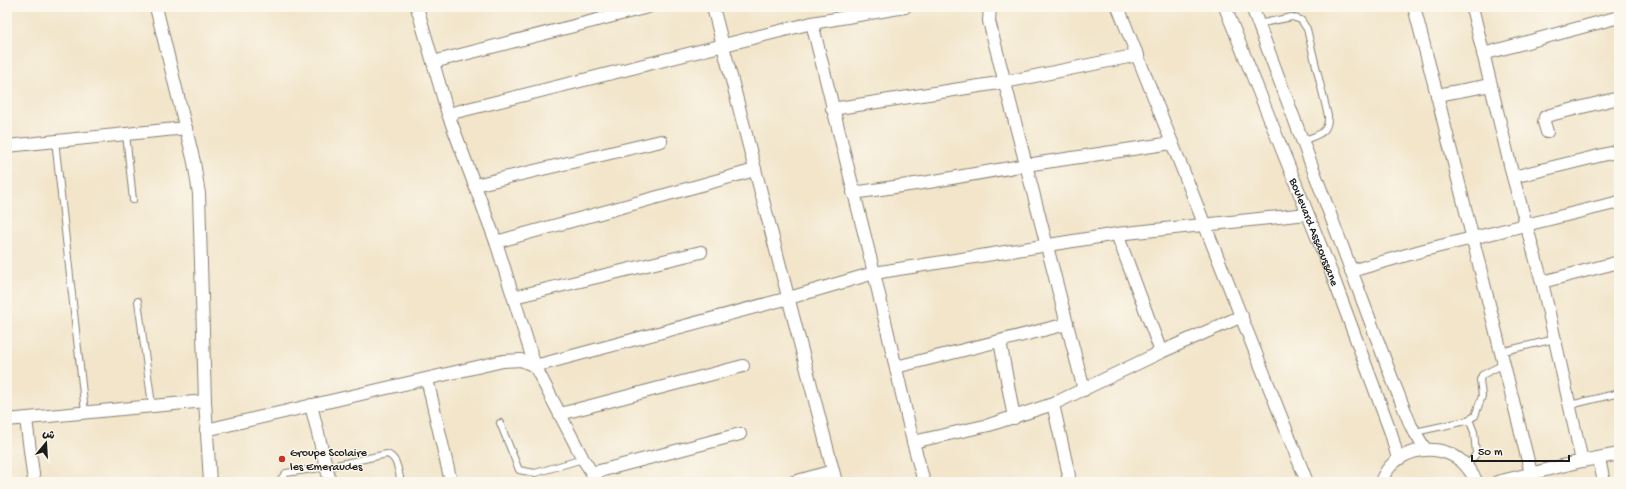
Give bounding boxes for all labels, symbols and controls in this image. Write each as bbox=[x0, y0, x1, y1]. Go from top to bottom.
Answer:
street label: Boulevard Assaoussane bbox=[1285, 176, 1341, 289]
north arrow bbox=[26, 423, 66, 463]
text: ش bbox=[41, 428, 56, 443]
scale bar bbox=[1472, 437, 1569, 463]
text: 50 m bbox=[1478, 446, 1503, 460]
place label: Groupe Scolaire les Emeraudes bbox=[290, 447, 368, 475]
marker: Groupe Scolaire les Emeraudes bbox=[277, 454, 287, 464]

